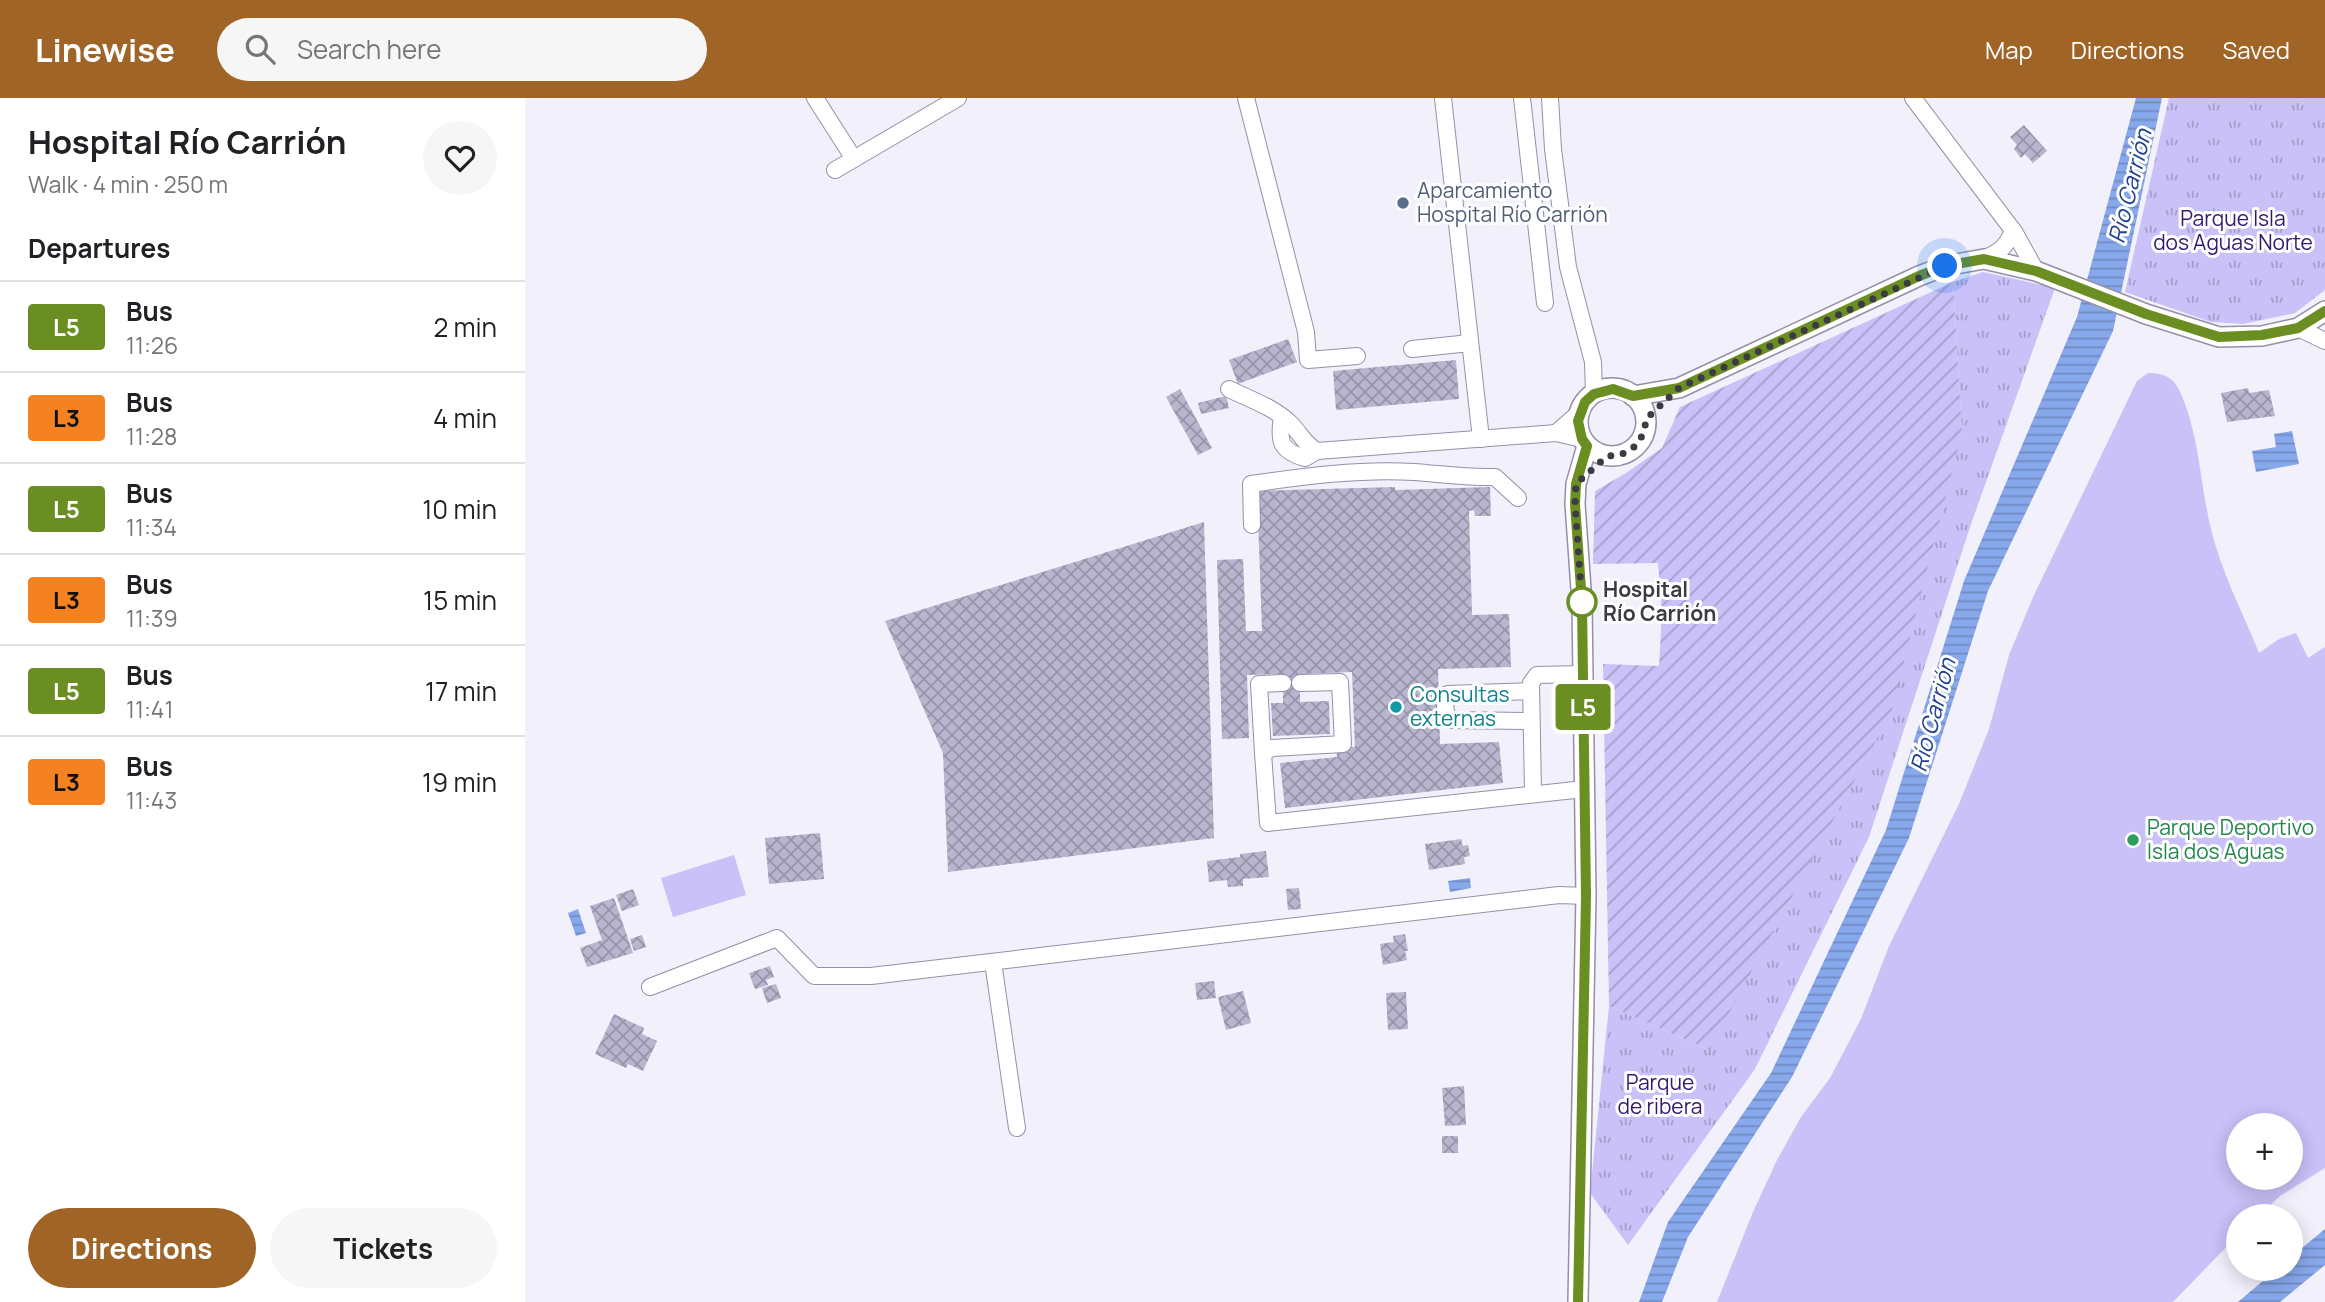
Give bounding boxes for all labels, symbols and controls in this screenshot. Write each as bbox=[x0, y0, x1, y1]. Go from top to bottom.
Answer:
search box bbox=[217, 18, 707, 81]
text: Linewise bbox=[35, 27, 175, 72]
icon: search bbox=[241, 30, 279, 68]
text: Search here bbox=[297, 31, 441, 67]
text: Map bbox=[1985, 33, 2033, 66]
text: Directions bbox=[2071, 33, 2184, 66]
text: Saved bbox=[2222, 33, 2290, 66]
text: Hospital Río Carrión bbox=[28, 119, 346, 164]
button: heart bbox=[423, 121, 497, 195]
water label: Río Carrión bbox=[2099, 124, 2159, 246]
text: Walk · 4 min · 250 m bbox=[28, 168, 228, 200]
place label: Aparcamiento Hospital Río Carrión bbox=[1417, 176, 1608, 228]
marker: Aparcamiento Hospital Río Carrión bbox=[1395, 195, 1411, 211]
park label: Parque Isla dos Aguas Norte bbox=[2153, 204, 2313, 256]
text: Departures bbox=[28, 230, 170, 266]
your location bbox=[1927, 248, 1962, 283]
text: Bus bbox=[126, 293, 173, 329]
text: 2 min bbox=[433, 309, 497, 345]
text: L5 bbox=[53, 310, 80, 343]
text: 11:26 bbox=[126, 329, 178, 361]
text: Bus bbox=[126, 384, 173, 420]
text: 4 min bbox=[433, 400, 497, 436]
text: L3 bbox=[53, 401, 80, 434]
text: 11:28 bbox=[126, 420, 177, 452]
text: Bus bbox=[126, 475, 173, 511]
text: 10 min bbox=[422, 491, 497, 527]
text: L5 bbox=[53, 492, 80, 525]
text: 11:34 bbox=[126, 511, 177, 543]
text: Bus bbox=[126, 566, 173, 602]
place label: Hospital Río Carrión bbox=[1603, 575, 1716, 627]
text: 15 min bbox=[423, 582, 497, 618]
text: L3 bbox=[53, 583, 80, 616]
marker: Hospital Río Carrión bbox=[1567, 587, 1597, 617]
text: 11:39 bbox=[126, 602, 178, 634]
water label: Río Carrión bbox=[1901, 653, 1963, 775]
text: Bus bbox=[126, 657, 173, 693]
text: 17 min bbox=[425, 673, 497, 709]
text: L5 bbox=[53, 674, 80, 707]
place label: Consultas externas bbox=[1410, 680, 1509, 732]
line badge: L5 bbox=[1551, 684, 1615, 730]
text: L5 bbox=[1570, 690, 1596, 723]
text: 11:41 bbox=[126, 693, 173, 725]
marker: Consultas externas bbox=[1388, 699, 1404, 715]
text: Bus bbox=[126, 748, 173, 784]
text: 19 min bbox=[422, 764, 497, 800]
text: L3 bbox=[53, 765, 80, 798]
text: 11:43 bbox=[126, 784, 177, 816]
place label: Parque Deportivo Isla dos Aguas bbox=[2147, 813, 2314, 865]
marker: Parque Deportivo Isla dos Aguas bbox=[2125, 832, 2141, 848]
park label: Parque de ribera bbox=[1618, 1068, 1702, 1120]
map controls bbox=[2226, 1113, 2303, 1281]
button: + bbox=[2226, 1113, 2303, 1190]
button: − bbox=[2226, 1204, 2303, 1281]
button: Directions bbox=[28, 1208, 256, 1288]
button: Tickets bbox=[270, 1208, 497, 1288]

